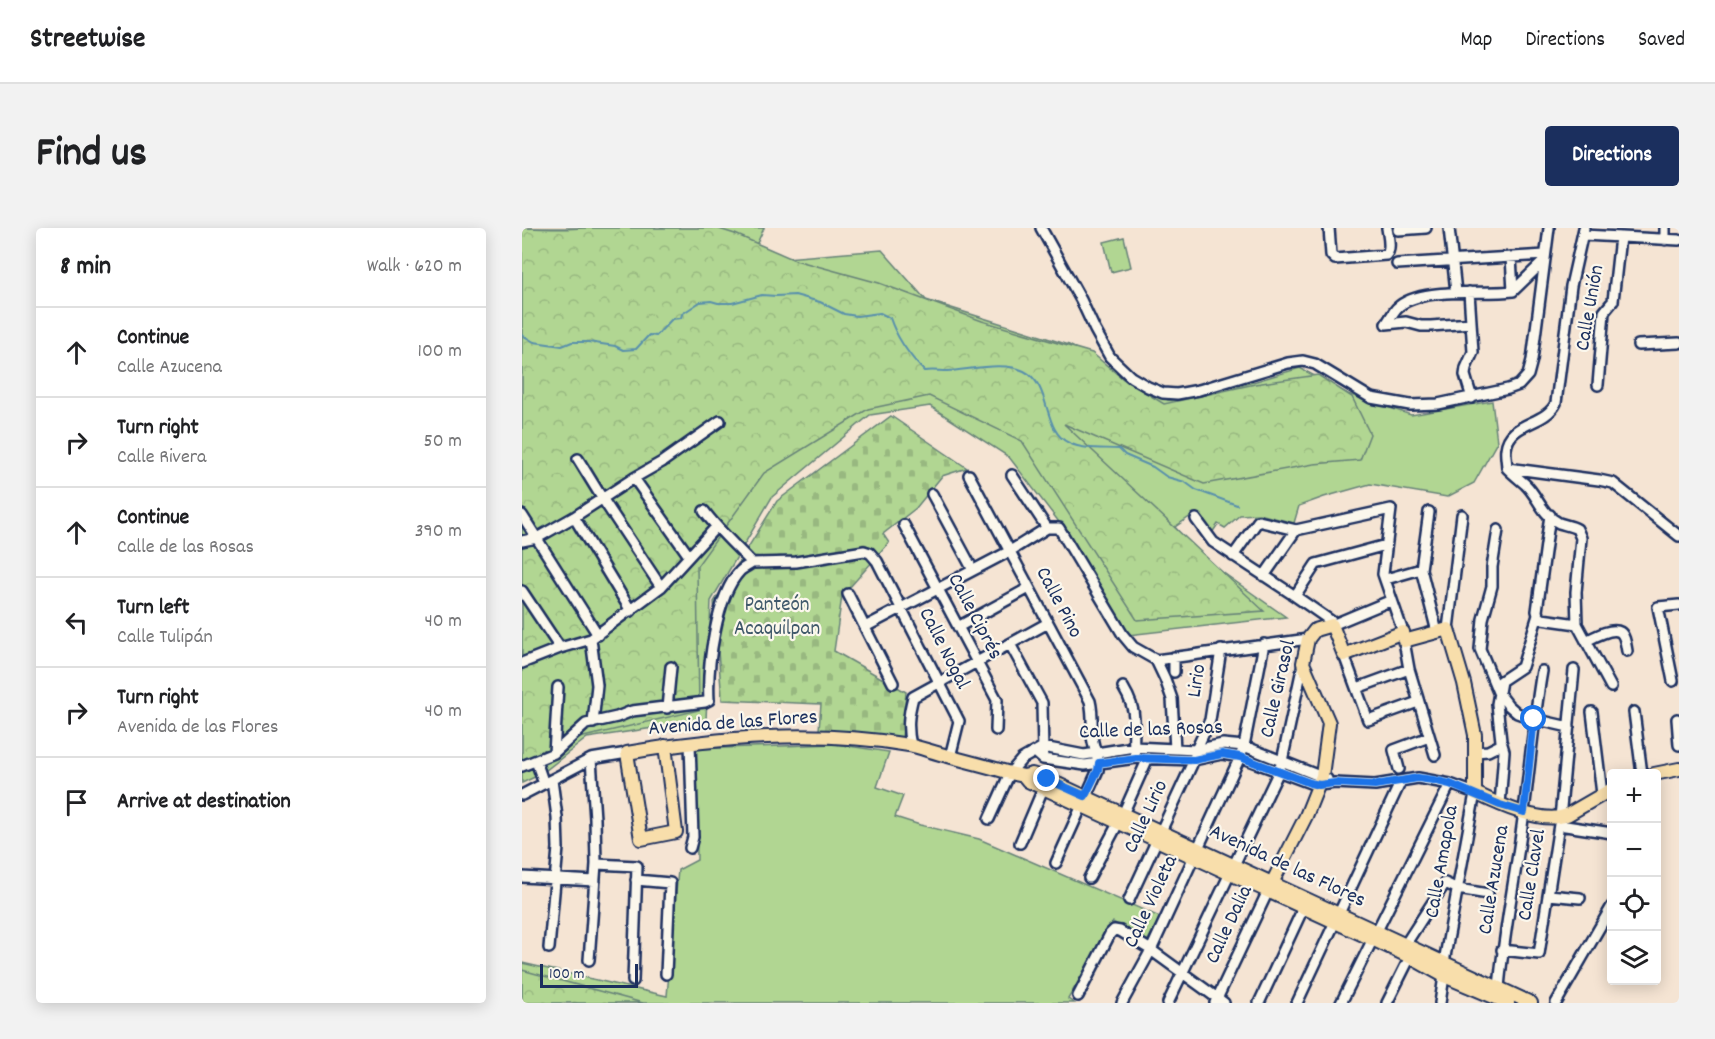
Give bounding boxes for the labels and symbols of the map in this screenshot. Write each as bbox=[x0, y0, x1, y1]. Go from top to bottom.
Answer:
street label: Calle Unión bbox=[1569, 263, 1613, 353]
street label: Calle Pino bbox=[1027, 562, 1089, 644]
street label: Calle Ciprés bbox=[939, 569, 1009, 665]
park label: Panteón Acaquilpan bbox=[734, 591, 820, 645]
street label: Calle Nogal bbox=[910, 603, 976, 695]
street label: Calle Girasol bbox=[1253, 637, 1305, 741]
street label: Lirio bbox=[1181, 662, 1215, 700]
street label: Avenida de las Flores bbox=[647, 703, 819, 745]
route start bbox=[1520, 705, 1546, 731]
street label: Calle de las Rosas bbox=[1079, 714, 1223, 748]
route end bbox=[1033, 765, 1059, 791]
street label: Calle Lirio bbox=[1117, 775, 1177, 859]
street label: Calle Amapola bbox=[1418, 802, 1468, 921]
street label: Avenida de las Flores bbox=[1204, 818, 1370, 916]
street label: Calle Azucena bbox=[1472, 822, 1519, 937]
street label: Calle Clavel bbox=[1511, 827, 1555, 923]
street label: Calle Violeta bbox=[1117, 850, 1187, 953]
street label: Calle Dalia bbox=[1199, 880, 1262, 969]
scale bar bbox=[540, 961, 638, 988]

